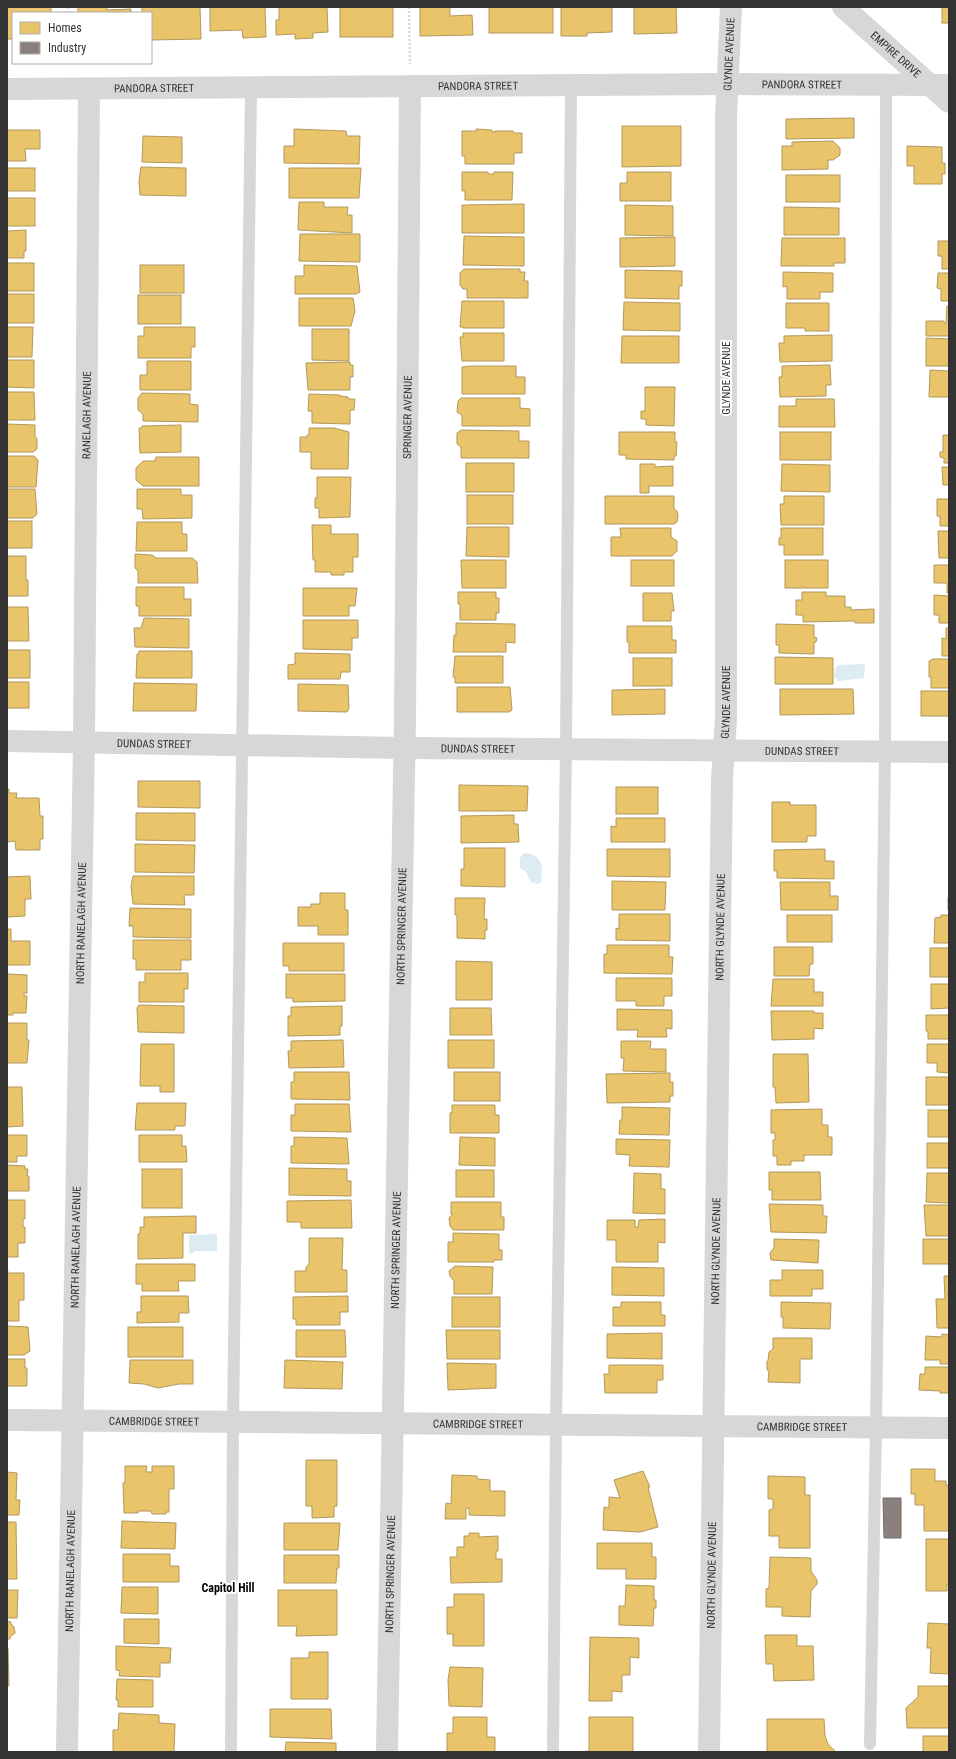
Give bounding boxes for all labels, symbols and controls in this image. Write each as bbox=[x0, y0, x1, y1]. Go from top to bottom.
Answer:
legend bbox=[12, 12, 152, 64]
street label: GLYNDE AVENUE bbox=[721, 17, 737, 91]
text: Homes bbox=[48, 21, 82, 35]
street label: EMPIRE DRIVE bbox=[868, 29, 924, 81]
text: Industry bbox=[48, 41, 86, 55]
street label: PANDORA STREET bbox=[762, 78, 842, 91]
street label: PANDORA STREET bbox=[438, 79, 518, 93]
street label: PANDORA STREET bbox=[114, 81, 194, 95]
street label: GLYNDE AVENUE bbox=[720, 341, 733, 415]
street label: RANELAGH AVENUE bbox=[80, 371, 93, 459]
street label: SPRINGER AVENUE bbox=[401, 375, 414, 459]
street label: GLYNDE AVENUE bbox=[718, 665, 733, 739]
street label: DUNDAS STREET bbox=[117, 736, 191, 751]
street label: DUNDAS STREET bbox=[441, 742, 515, 755]
street label: DUNDAS STREET bbox=[765, 744, 839, 758]
street label: NORTH RANELAGH AVENUE bbox=[73, 862, 88, 984]
street label: NORTH SPRINGER AVENUE bbox=[394, 867, 409, 985]
street label: NORTH GLYNDE AVENUE bbox=[713, 873, 727, 981]
street label: NORTH RANELAGH AVENUE bbox=[68, 1185, 83, 1308]
street label: NORTH SPRINGER AVENUE bbox=[388, 1191, 403, 1309]
street label: NORTH GLYNDE AVENUE bbox=[708, 1197, 723, 1305]
street label: CAMBRIDGE STREET bbox=[109, 1414, 200, 1428]
street label: CAMBRIDGE STREET bbox=[433, 1417, 523, 1431]
street label: CAMBRIDGE STREET bbox=[757, 1420, 847, 1434]
street label: NORTH RANELAGH AVENUE bbox=[63, 1509, 78, 1632]
street label: NORTH SPRINGER AVENUE bbox=[383, 1515, 398, 1633]
street label: NORTH GLYNDE AVENUE bbox=[704, 1521, 719, 1629]
district label: Capitol Hill bbox=[201, 1581, 255, 1595]

